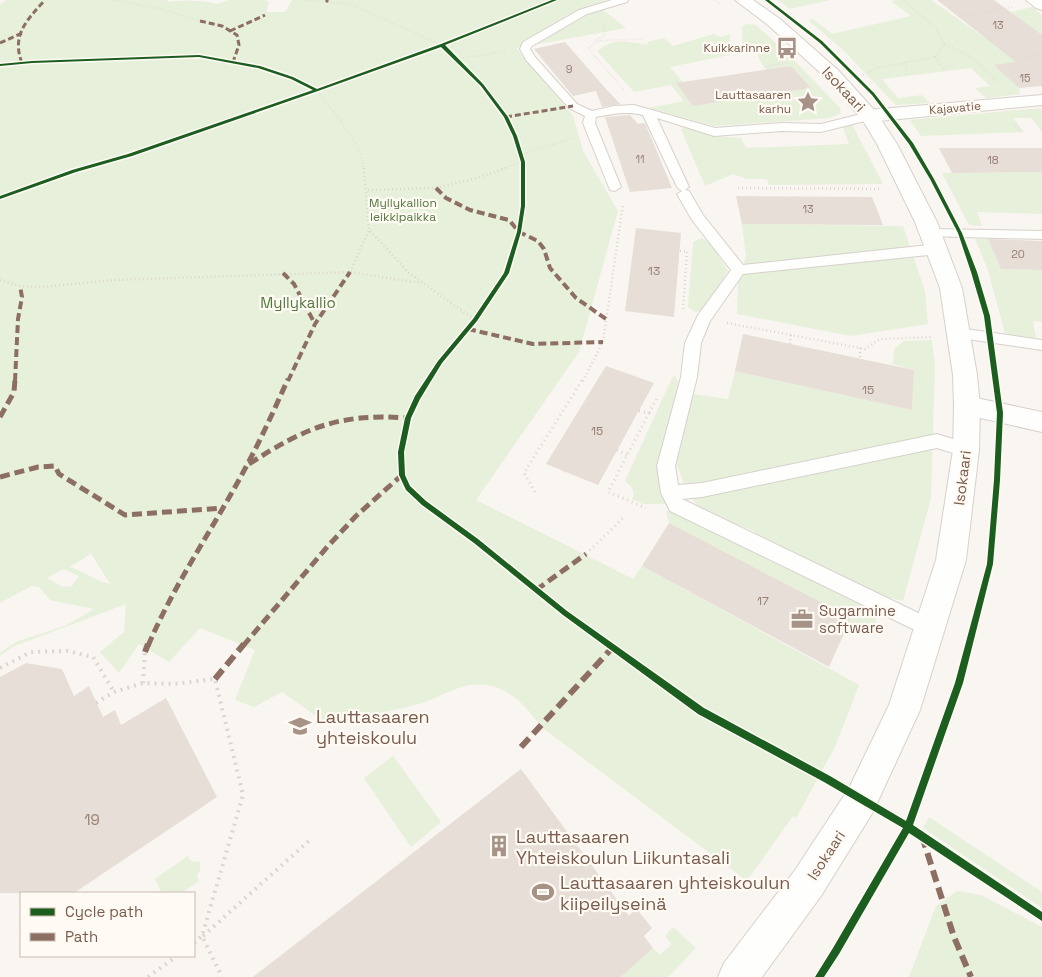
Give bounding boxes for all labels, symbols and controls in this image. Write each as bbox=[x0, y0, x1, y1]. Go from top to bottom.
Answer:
house number: 13 bbox=[992, 18, 1004, 32]
bus stop icon: Kuikkarinne bbox=[774, 35, 800, 61]
place label: Kuikkarinne bbox=[704, 40, 770, 56]
house number: 9 bbox=[566, 62, 573, 76]
street label: Isokaari bbox=[818, 62, 870, 116]
house number: 15 bbox=[1019, 71, 1031, 85]
place label: Lauttasaaren karhu bbox=[715, 87, 791, 117]
place icon: Lauttasaaren karhu bbox=[795, 89, 821, 115]
street label: Kajavatie bbox=[928, 98, 982, 118]
house number: 11 bbox=[635, 152, 645, 166]
house number: 18 bbox=[987, 153, 999, 167]
park label: Myllykallion leikkipaikka bbox=[369, 195, 437, 225]
house number: 13 bbox=[802, 202, 814, 216]
house number: 20 bbox=[1011, 247, 1025, 261]
house number: 13 bbox=[648, 263, 660, 279]
park label: Myllykallio bbox=[260, 293, 336, 312]
house number: 15 bbox=[862, 382, 874, 398]
house number: 15 bbox=[591, 423, 603, 439]
street label: Isokaari bbox=[949, 449, 975, 507]
house number: 17 bbox=[757, 593, 769, 609]
place label: Sugarmine software bbox=[819, 601, 896, 637]
office icon: Sugarmine software bbox=[789, 606, 815, 632]
place label: Lauttasaaren yhteiskoulu bbox=[316, 705, 430, 749]
school or university icon: Lauttasaaren yhteiskoulu bbox=[287, 713, 313, 739]
house number: 19 bbox=[84, 810, 100, 829]
place label: Lauttasaaren Yhteiskoulun Liikuntasali bbox=[516, 825, 730, 869]
street label: Isokaari bbox=[803, 827, 849, 883]
building icon: Lauttasaaren Yhteiskoulun Liikuntasali bbox=[486, 833, 512, 859]
place label: Lauttasaaren yhteiskoulun kiipeilyseinä bbox=[560, 871, 790, 915]
sports icon: Lauttasaaren yhteiskoulun kiipeilyseinä bbox=[530, 879, 556, 905]
legend bbox=[20, 892, 195, 957]
text: Cycle path bbox=[65, 902, 143, 921]
text: Path bbox=[65, 927, 98, 946]

